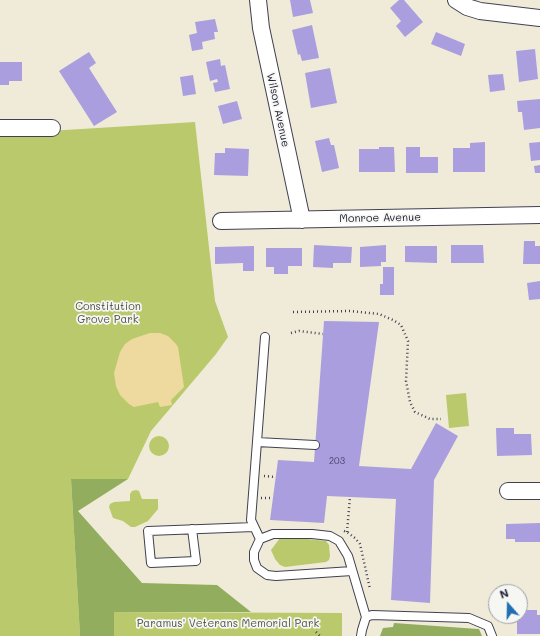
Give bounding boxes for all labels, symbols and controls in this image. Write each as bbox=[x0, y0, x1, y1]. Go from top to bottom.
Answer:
street label: Wilson Avenue bbox=[264, 72, 292, 148]
street label: Monroe Avenue bbox=[339, 211, 421, 225]
park label: Constitution Grove Park bbox=[75, 300, 141, 326]
house number: 203 bbox=[329, 456, 345, 466]
north arrow bbox=[488, 584, 528, 624]
text: N bbox=[498, 585, 511, 602]
park label: Paramus' Veterans Memorial Park bbox=[137, 617, 319, 631]

